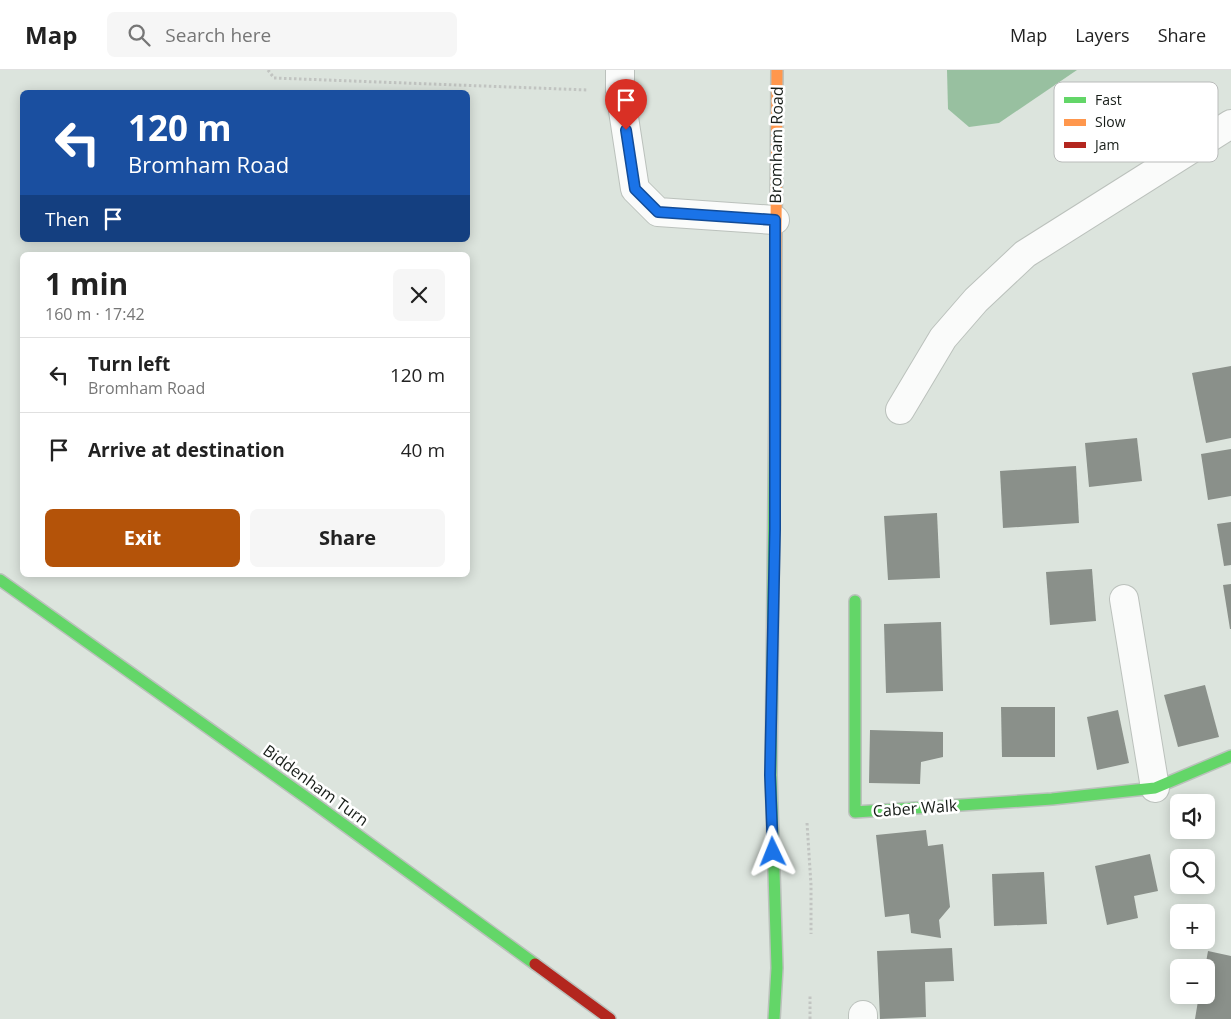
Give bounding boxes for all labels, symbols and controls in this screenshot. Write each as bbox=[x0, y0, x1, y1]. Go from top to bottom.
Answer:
search box bbox=[107, 12, 457, 57]
text: Map bbox=[25, 18, 77, 51]
icon: search bbox=[125, 21, 153, 49]
text: Search here bbox=[165, 22, 271, 48]
text: Map bbox=[1010, 23, 1047, 47]
text: Layers bbox=[1075, 23, 1130, 47]
text: Share bbox=[1158, 23, 1206, 47]
pin bbox=[605, 79, 647, 130]
legend bbox=[1054, 82, 1218, 162]
icon: arrive bbox=[612, 86, 640, 114]
street label: Bromham Road bbox=[764, 86, 788, 204]
text: Fast bbox=[1095, 90, 1122, 109]
text: 120 m bbox=[128, 104, 232, 151]
icon: left bbox=[45, 110, 110, 175]
text: Slow bbox=[1095, 112, 1126, 131]
text: Jam bbox=[1093, 135, 1120, 154]
text: Bromham Road bbox=[128, 149, 289, 179]
icon: arrive bbox=[99, 205, 127, 233]
text: Then bbox=[45, 206, 89, 232]
text: 1 min bbox=[45, 263, 128, 304]
button: close bbox=[393, 269, 445, 321]
text: 160 m · 17:42 bbox=[45, 303, 145, 325]
text: Turn left bbox=[88, 351, 170, 377]
icon: left bbox=[45, 361, 73, 389]
text: 120 m bbox=[390, 362, 445, 388]
text: Bromham Road bbox=[88, 377, 205, 399]
icon: arrive bbox=[45, 436, 73, 464]
text: Arrive at destination bbox=[88, 437, 285, 463]
text: 40 m bbox=[401, 437, 445, 463]
button: Exit bbox=[45, 509, 240, 567]
button: Share bbox=[250, 509, 445, 567]
street label: Biddenham Turn bbox=[259, 739, 373, 831]
street label: Caber Walk bbox=[872, 794, 959, 822]
map controls bbox=[1170, 794, 1215, 1004]
button: sound bbox=[1170, 794, 1215, 839]
position arrow bbox=[746, 825, 798, 877]
button: search bbox=[1170, 849, 1215, 894]
button: + bbox=[1170, 904, 1215, 949]
button: − bbox=[1170, 959, 1215, 1004]

